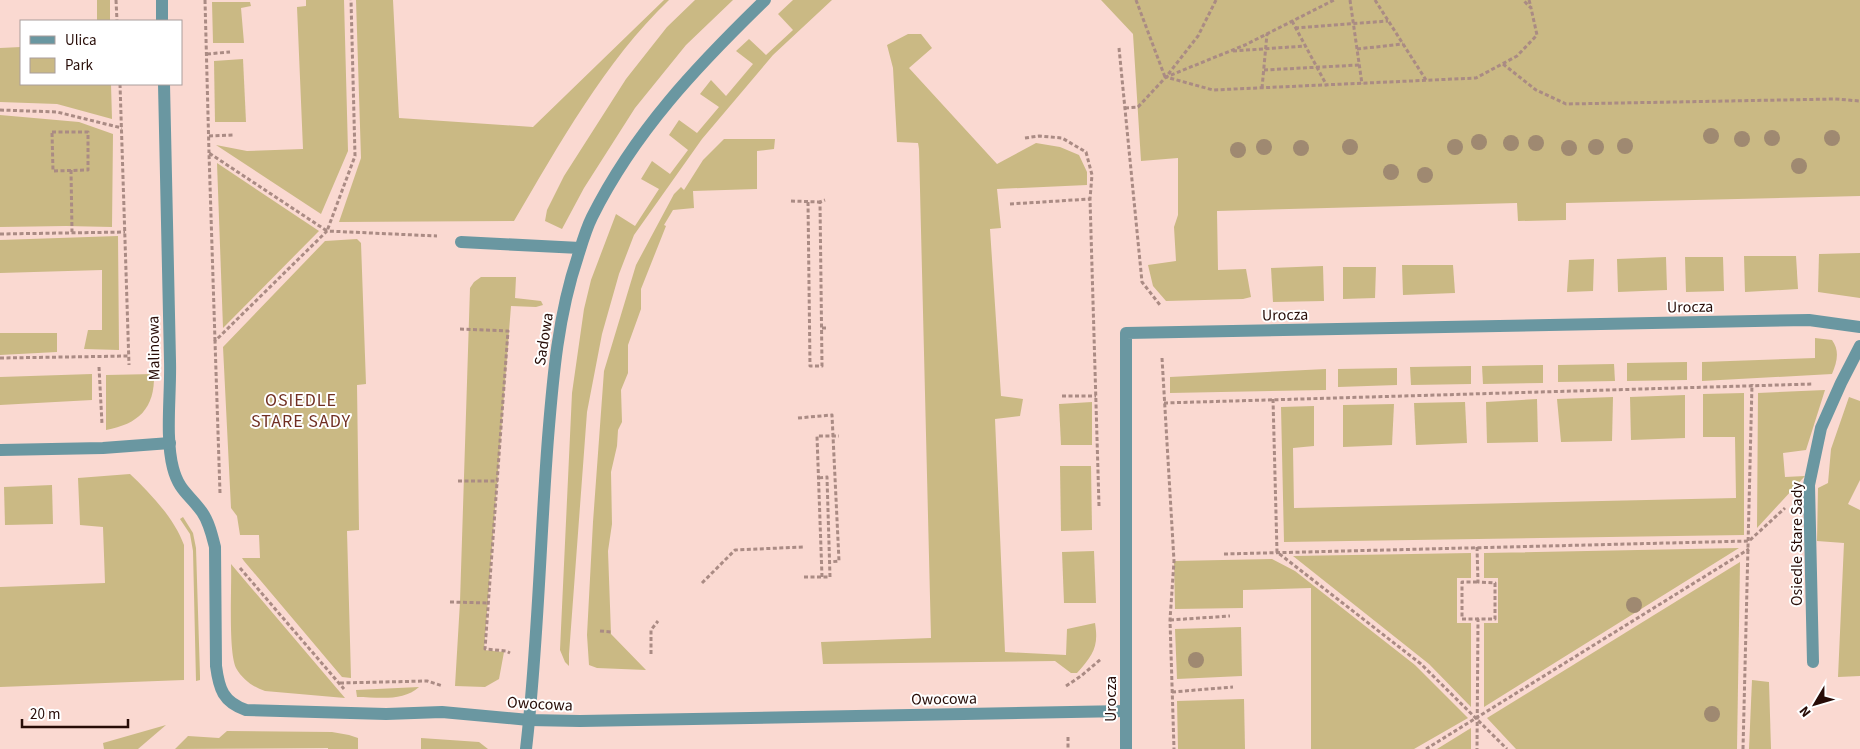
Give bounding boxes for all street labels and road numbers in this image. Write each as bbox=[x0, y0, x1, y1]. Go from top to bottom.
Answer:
street label: Urocza bbox=[1667, 296, 1713, 318]
street label: Urocza bbox=[1262, 304, 1308, 326]
street label: Sadowa bbox=[529, 311, 559, 367]
street label: Malinowa bbox=[142, 316, 166, 380]
street label: Osiedle Stare Sady bbox=[1786, 481, 1808, 606]
street label: Urocza bbox=[1100, 676, 1122, 722]
street label: Owocowa bbox=[911, 687, 977, 711]
street label: Owocowa bbox=[507, 691, 573, 717]

